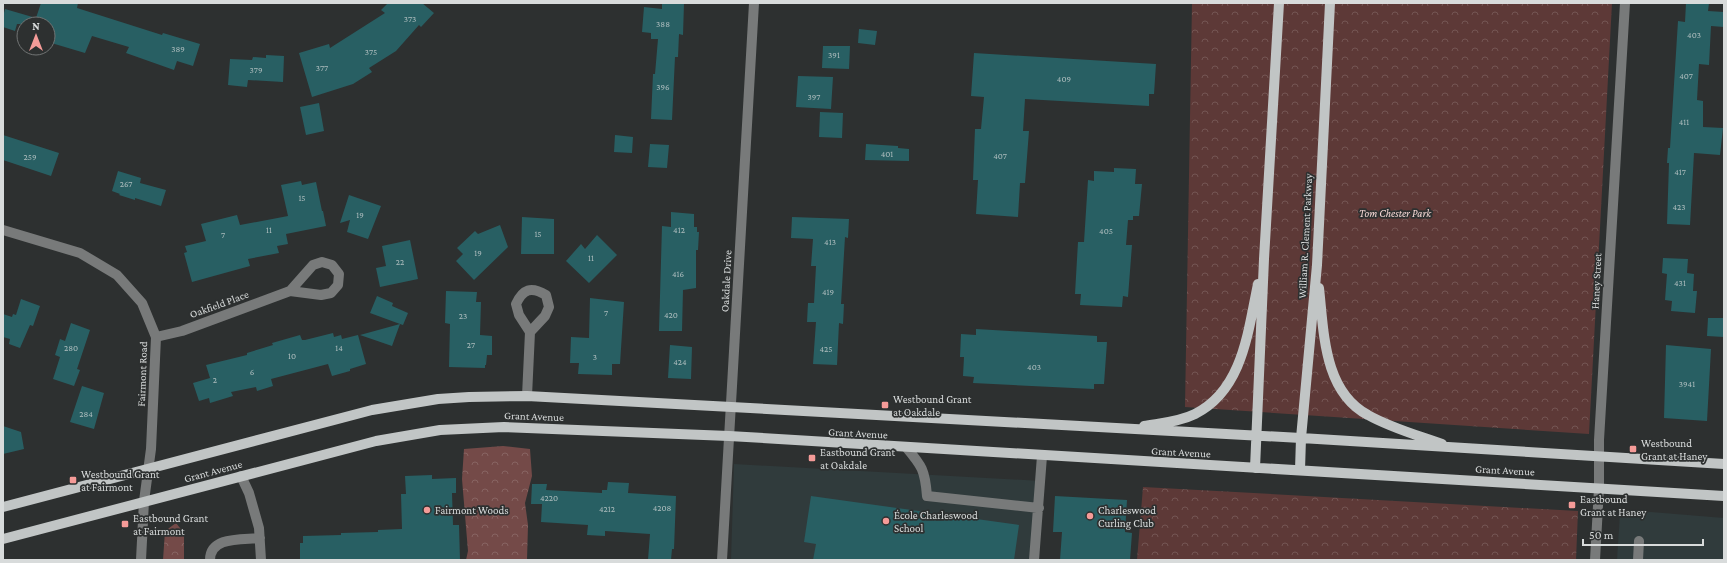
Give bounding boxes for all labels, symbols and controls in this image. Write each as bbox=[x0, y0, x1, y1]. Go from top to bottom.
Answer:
house number: 373 bbox=[404, 14, 416, 24]
north arrow bbox=[16, 16, 56, 56]
house number: 388 bbox=[656, 19, 670, 29]
text: N bbox=[32, 20, 40, 32]
house number: 403 bbox=[1687, 30, 1701, 40]
house number: 389 bbox=[171, 44, 185, 54]
house number: 375 bbox=[365, 47, 377, 57]
house number: 391 bbox=[828, 50, 840, 60]
house number: 377 bbox=[316, 63, 328, 73]
house number: 379 bbox=[250, 65, 263, 75]
house number: 407 bbox=[1679, 71, 1693, 81]
house number: 409 bbox=[1057, 74, 1072, 84]
house number: 396 bbox=[656, 82, 670, 92]
house number: 397 bbox=[808, 92, 820, 102]
house number: 411 bbox=[1679, 117, 1689, 127]
house number: 401 bbox=[881, 149, 893, 159]
house number: 407 bbox=[993, 151, 1007, 161]
house number: 259 bbox=[24, 152, 37, 162]
house number: 417 bbox=[1674, 167, 1686, 177]
street label: William R. Clement Parkway bbox=[1296, 172, 1315, 299]
house number: 267 bbox=[120, 179, 132, 189]
house number: 15 bbox=[298, 193, 306, 203]
house number: 423 bbox=[1672, 202, 1686, 212]
park label: Tom Chester Park bbox=[1359, 207, 1432, 219]
house number: 19 bbox=[356, 210, 364, 220]
house number: 11 bbox=[266, 225, 272, 235]
house number: 412 bbox=[673, 225, 685, 235]
house number: 405 bbox=[1099, 226, 1113, 236]
house number: 15 bbox=[534, 229, 542, 239]
house number: 7 bbox=[221, 230, 225, 240]
house number: 413 bbox=[824, 237, 836, 247]
house number: 19 bbox=[474, 248, 482, 258]
street label: Oakdale Drive bbox=[718, 249, 734, 312]
street label: Haney Street bbox=[1589, 252, 1604, 309]
house number: 11 bbox=[588, 253, 594, 263]
house number: 22 bbox=[396, 257, 404, 267]
house number: 416 bbox=[672, 269, 685, 279]
house number: 431 bbox=[1674, 278, 1686, 288]
house number: 419 bbox=[822, 287, 835, 297]
street label: Oakfield Place bbox=[188, 288, 250, 320]
house number: 7 bbox=[604, 308, 608, 318]
house number: 420 bbox=[664, 310, 678, 320]
house number: 23 bbox=[459, 311, 467, 321]
house number: 27 bbox=[467, 340, 475, 350]
street label: Fairmont Road bbox=[135, 341, 149, 407]
house number: 280 bbox=[64, 343, 78, 353]
house number: 14 bbox=[335, 343, 343, 353]
house number: 425 bbox=[819, 344, 833, 354]
house number: 10 bbox=[288, 351, 296, 361]
house number: 3 bbox=[593, 352, 597, 362]
house number: 424 bbox=[673, 357, 687, 367]
house number: 403 bbox=[1027, 362, 1041, 372]
house number: 6 bbox=[250, 367, 255, 377]
house number: 2 bbox=[213, 375, 217, 385]
house number: 3941 bbox=[1679, 379, 1695, 389]
place label: Westbound Grant at Oakdale bbox=[893, 393, 972, 418]
marker: Westbound Grant at Oakdale bbox=[880, 400, 890, 410]
house number: 284 bbox=[79, 409, 93, 419]
street label: Grant Avenue bbox=[504, 409, 564, 423]
street label: Grant Avenue bbox=[828, 425, 888, 441]
place label: Westbound Grant at Haney bbox=[1641, 437, 1708, 463]
street label: Grant Avenue bbox=[1151, 444, 1211, 460]
marker: Westbound Grant at Haney bbox=[1628, 444, 1638, 454]
place label: Eastbound Grant at Oakdale bbox=[820, 446, 895, 471]
marker: Eastbound Grant at Oakdale bbox=[807, 453, 817, 463]
street label: Grant Avenue bbox=[183, 457, 244, 485]
street label: Grant Avenue bbox=[1475, 462, 1535, 478]
place label: Westbound Grant at Fairmont bbox=[81, 468, 160, 493]
marker: Westbound Grant at Fairmont bbox=[68, 475, 78, 485]
house number: 4220 bbox=[540, 493, 558, 503]
place label: Eastbound Grant at Haney bbox=[1580, 493, 1647, 519]
marker: Eastbound Grant at Haney bbox=[1567, 500, 1577, 510]
house number: 4208 bbox=[653, 503, 672, 513]
place label: Fairmont Woods bbox=[435, 504, 509, 516]
house number: 4212 bbox=[599, 504, 615, 514]
place label: Charleswood Curling Club bbox=[1098, 504, 1156, 530]
marker: Fairmont Woods bbox=[422, 505, 432, 515]
place label: École Charleswood School bbox=[894, 509, 978, 534]
marker: Charleswood Curling Club bbox=[1085, 511, 1095, 521]
place label: Eastbound Grant at Fairmont bbox=[133, 512, 208, 537]
marker: École Charleswood School bbox=[881, 516, 891, 526]
marker: Eastbound Grant at Fairmont bbox=[120, 519, 130, 529]
scale bar bbox=[1583, 521, 1703, 547]
text: 50 m bbox=[1589, 528, 1614, 542]

